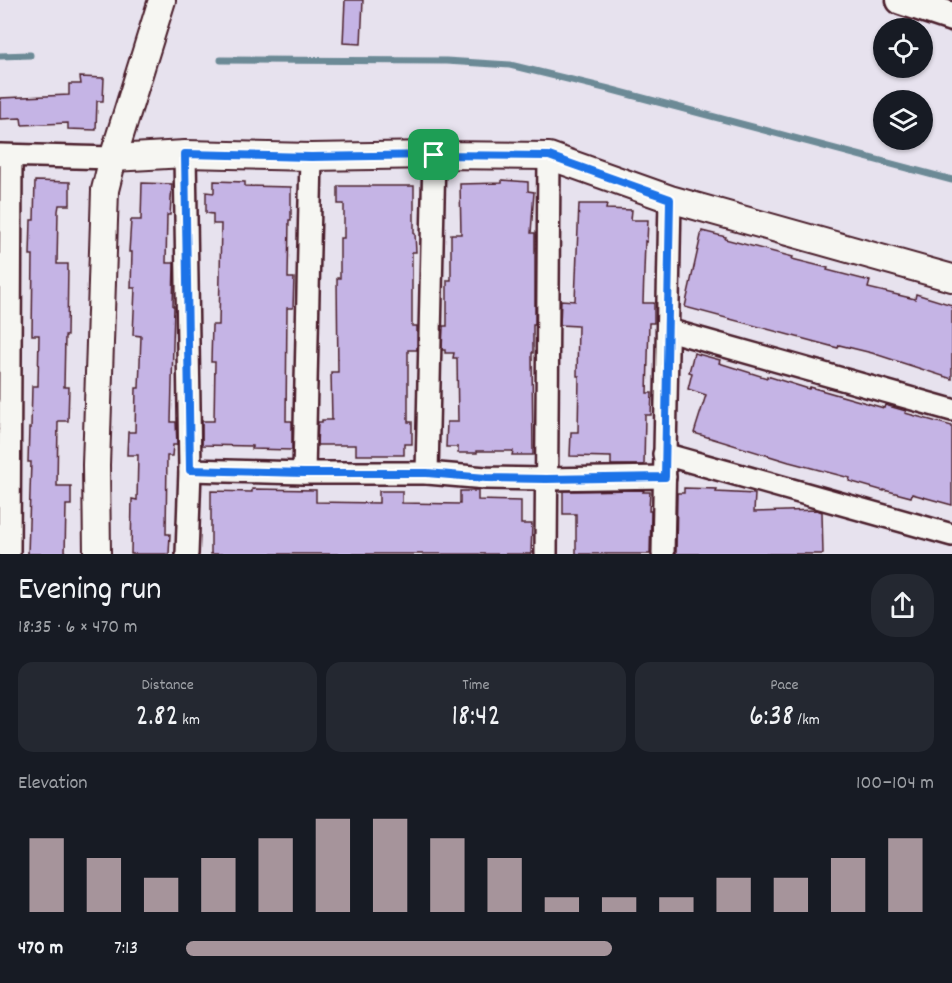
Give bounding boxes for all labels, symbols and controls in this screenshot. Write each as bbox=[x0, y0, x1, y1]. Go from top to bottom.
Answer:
map controls bbox=[873, 18, 933, 150]
button: locate bbox=[873, 18, 933, 78]
button: layers bbox=[873, 90, 933, 150]
pin bbox=[408, 129, 459, 180]
icon: arrive bbox=[417, 138, 450, 171]
text: Evening run bbox=[18, 568, 162, 615]
button: share bbox=[871, 574, 934, 637]
text: 18:35 · 6 × 470 m bbox=[18, 614, 138, 642]
text: Distance bbox=[142, 674, 194, 697]
text: Time bbox=[462, 674, 490, 697]
text: Pace bbox=[770, 674, 798, 697]
text: 2.82 bbox=[135, 697, 179, 740]
text: 18:42 bbox=[451, 697, 501, 740]
text: 6:38 bbox=[749, 697, 794, 740]
text: km bbox=[179, 709, 200, 732]
text: /km bbox=[794, 709, 820, 732]
text: Elevation bbox=[18, 770, 88, 798]
text: 100–104 m bbox=[856, 770, 934, 798]
text: 470 m bbox=[18, 935, 63, 963]
text: 7:13 bbox=[114, 935, 138, 963]

